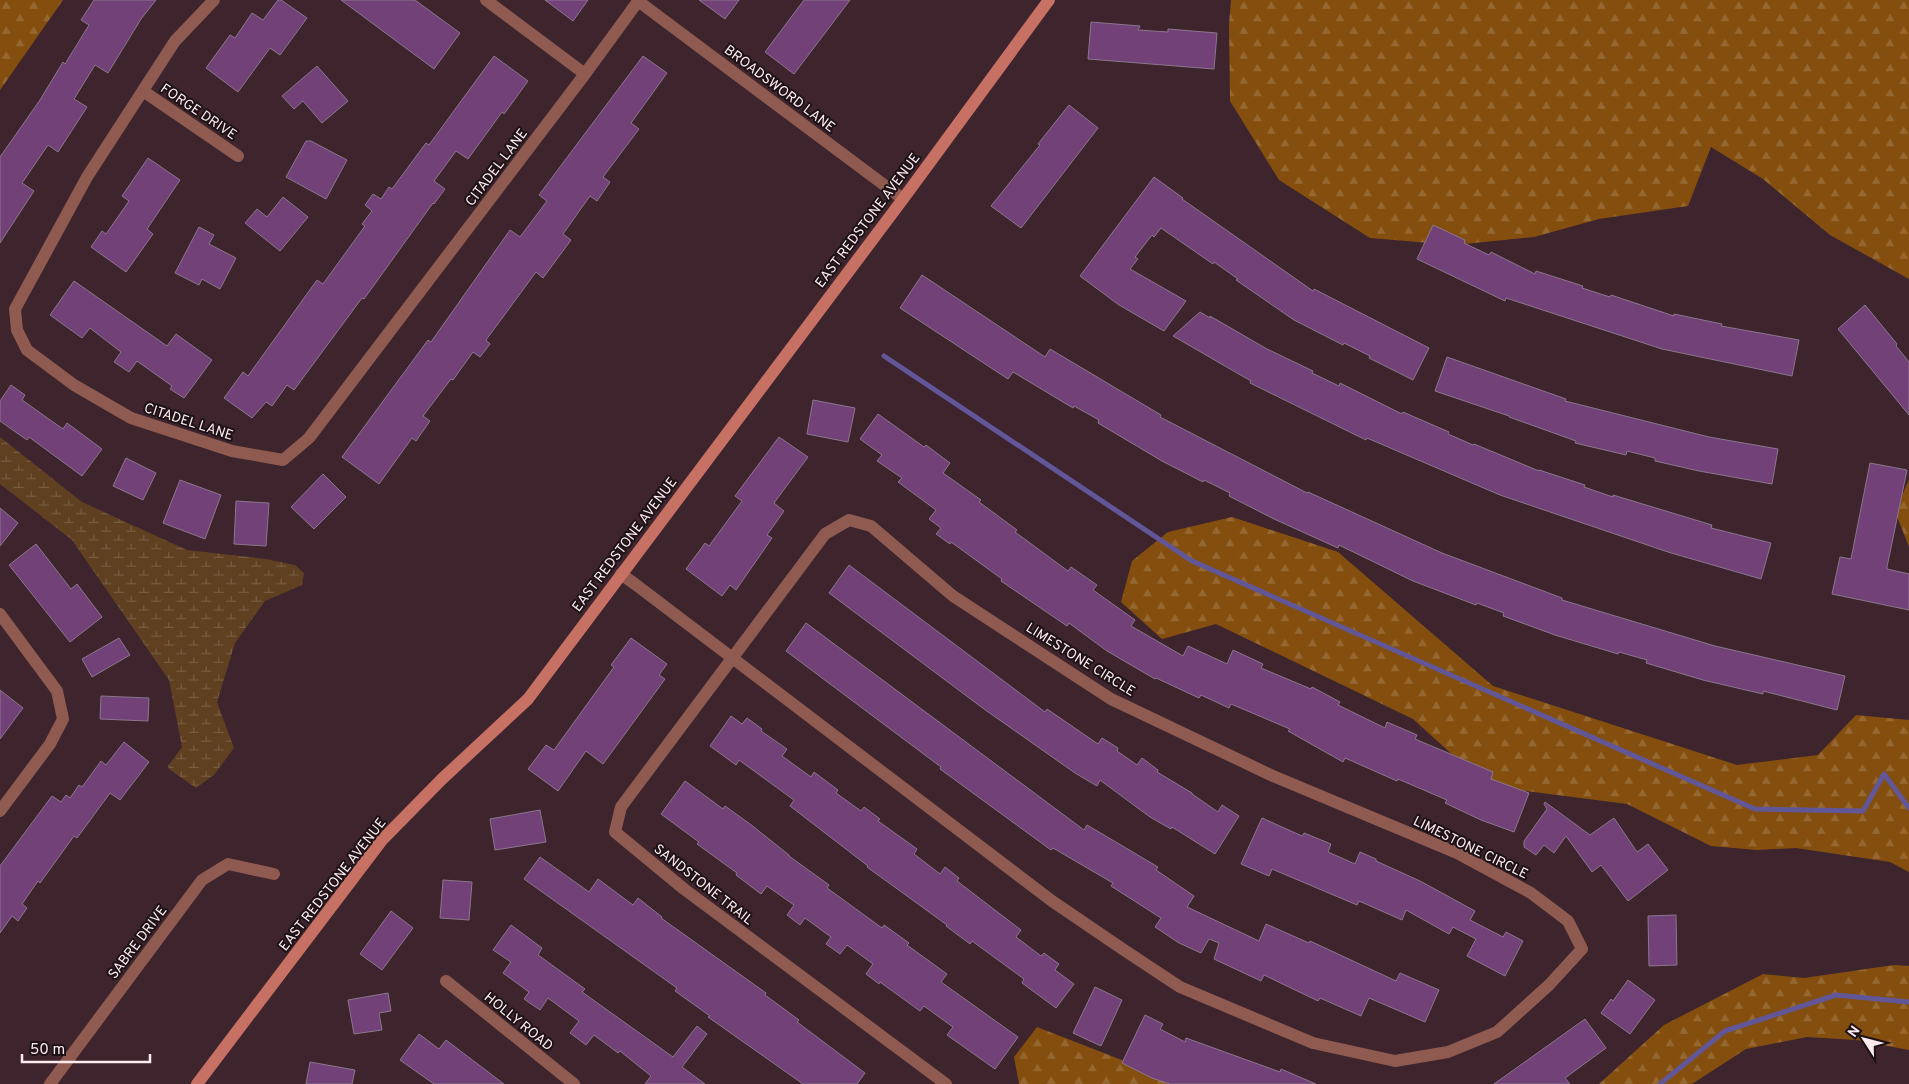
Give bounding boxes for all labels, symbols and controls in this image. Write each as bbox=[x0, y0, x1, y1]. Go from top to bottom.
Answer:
street label: BROADSWORD LANE bbox=[720, 42, 838, 136]
street label: FORGE DRIVE bbox=[157, 80, 240, 144]
street label: CITADEL LANE bbox=[462, 126, 532, 210]
street label: EAST REDSTONE AVENUE bbox=[812, 150, 924, 291]
street label: CITADEL LANE bbox=[142, 400, 235, 445]
street label: EAST REDSTONE AVENUE bbox=[569, 474, 681, 615]
street label: LIMESTONE CIRCLE bbox=[1022, 620, 1138, 701]
street label: LIMESTONE CIRCLE bbox=[1410, 813, 1531, 884]
street label: EAST REDSTONE AVENUE bbox=[276, 815, 390, 955]
street label: SANDSTONE TRAIL bbox=[650, 841, 756, 929]
street label: SABRE DRIVE bbox=[105, 903, 171, 983]
street label: HOLLY ROAD bbox=[480, 989, 556, 1055]
north arrow bbox=[1839, 1014, 1889, 1064]
text: N bbox=[1845, 1023, 1865, 1041]
scale bar bbox=[22, 1032, 150, 1064]
text: 50 m bbox=[30, 1041, 65, 1060]

